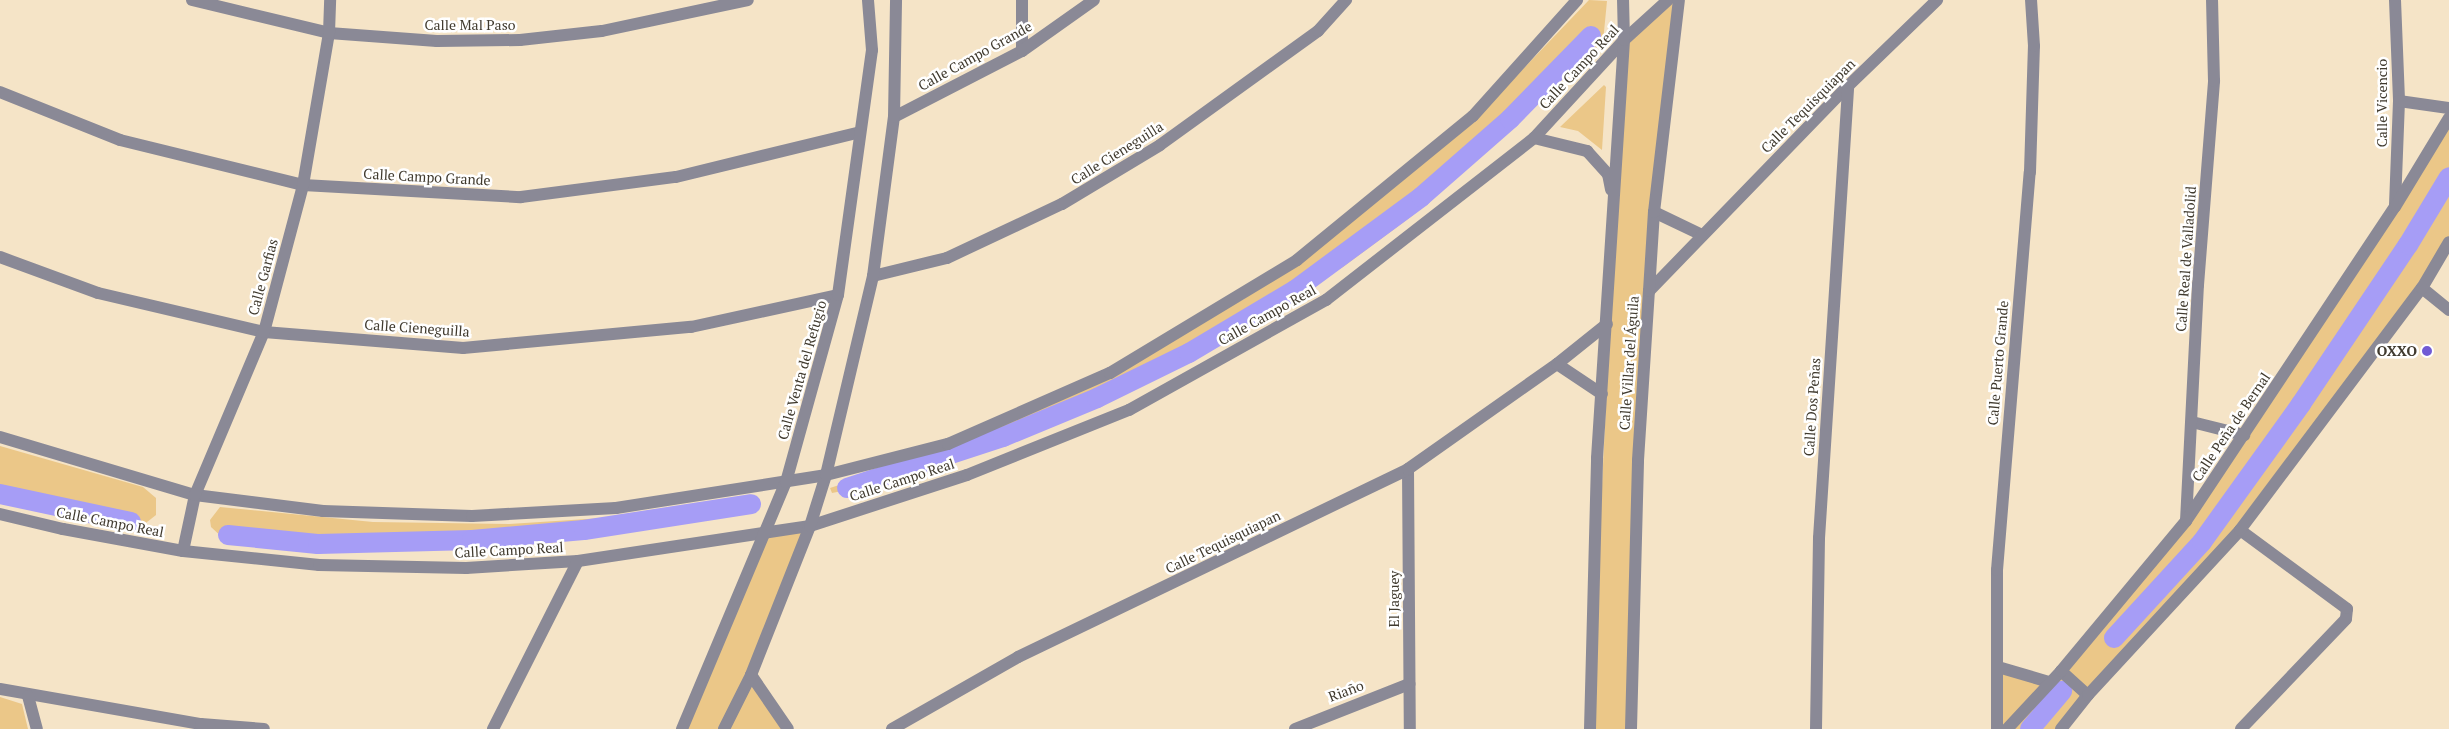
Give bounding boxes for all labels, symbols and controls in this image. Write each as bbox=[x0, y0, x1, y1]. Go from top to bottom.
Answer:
street label: Calle Mal Paso bbox=[425, 17, 515, 33]
street label: Calle Campo Grande bbox=[915, 18, 1035, 94]
street label: Calle Campo Real bbox=[1536, 21, 1622, 113]
street label: Calle Tequisquiapan bbox=[1757, 55, 1859, 157]
street label: Calle Vicencio bbox=[2374, 59, 2390, 147]
street label: Calle Cieneguilla bbox=[1068, 118, 1166, 188]
street label: Calle Campo Grande bbox=[363, 165, 491, 189]
street label: Calle Real de Valladolid bbox=[2173, 185, 2199, 333]
street label: Calle Garfias bbox=[245, 237, 281, 317]
street label: Calle Campo Real bbox=[1215, 281, 1319, 349]
street label: Calle Villar del Águila bbox=[1616, 295, 1642, 431]
street label: Calle Venta del Refugio bbox=[774, 298, 830, 442]
street label: Calle Puerto Grande bbox=[1984, 300, 2012, 426]
street label: Calle Cieneguilla bbox=[364, 316, 470, 340]
place label: OXXO bbox=[2377, 343, 2417, 359]
marker: OXXO bbox=[2421, 345, 2433, 357]
street label: Calle Dos Peñas bbox=[1800, 357, 1824, 457]
street label: Calle Peña de Bernal bbox=[2188, 369, 2274, 485]
street label: Calle Campo Real bbox=[847, 455, 957, 505]
street label: Calle Campo Real bbox=[55, 503, 165, 541]
street label: Calle Tequisquiapan bbox=[1163, 507, 1283, 577]
street label: Calle Campo Real bbox=[454, 539, 564, 561]
street label: El Jaguey bbox=[1386, 571, 1402, 627]
street label: Riaño bbox=[1326, 677, 1366, 705]

